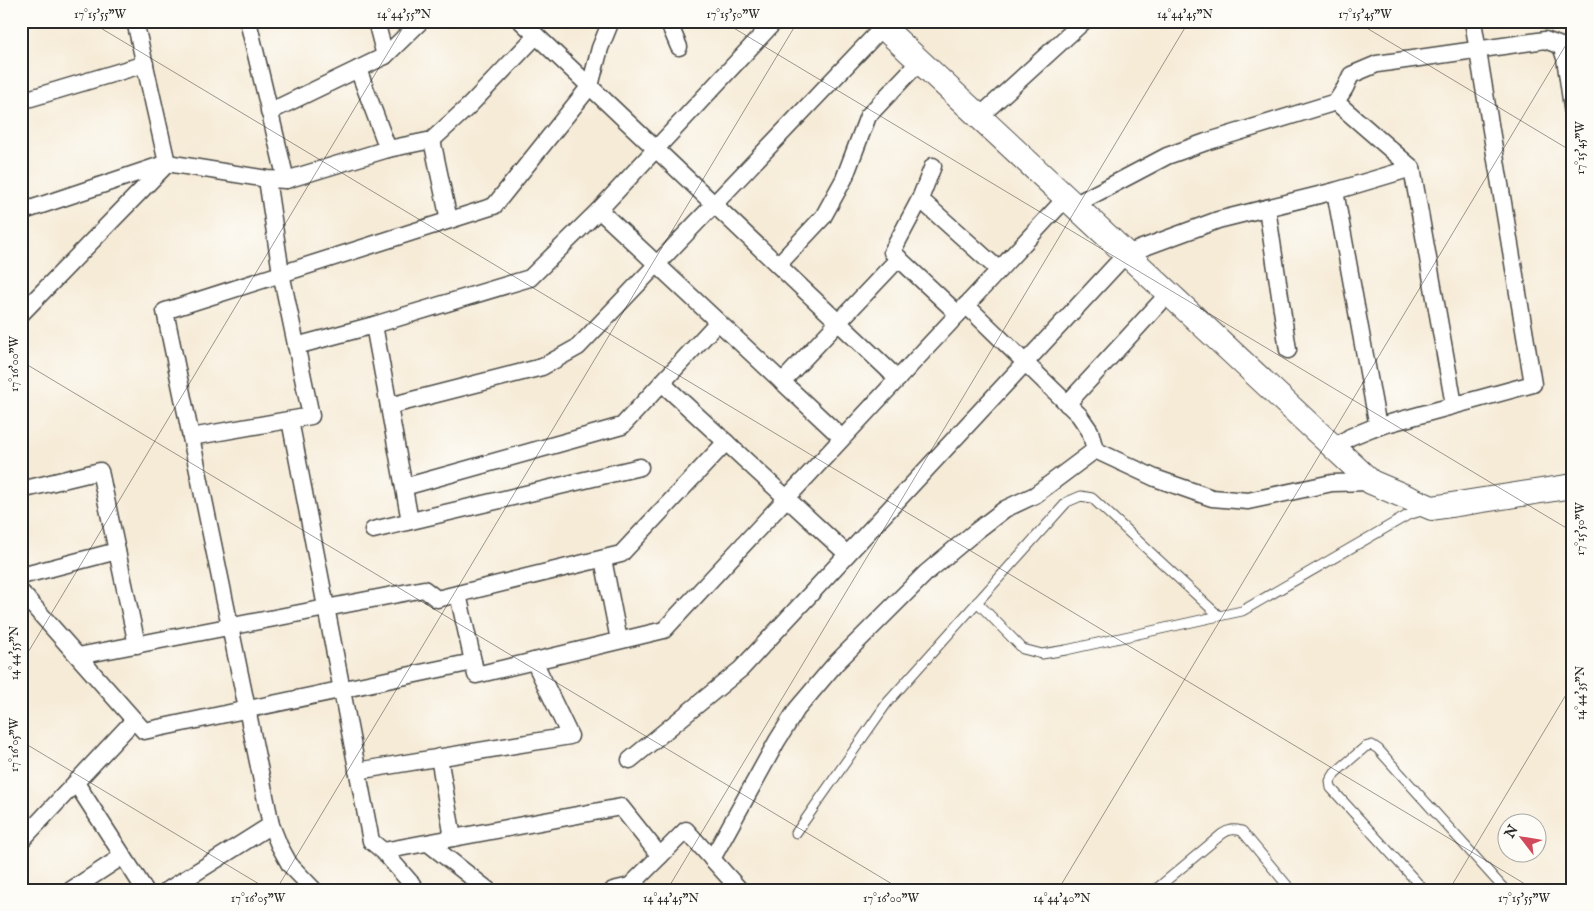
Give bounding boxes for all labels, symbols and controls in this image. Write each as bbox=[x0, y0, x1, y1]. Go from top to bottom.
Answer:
text: 17°15'55"W bbox=[74, 7, 127, 22]
text: 14°44'55"N bbox=[377, 7, 432, 22]
text: 17°15'50"W bbox=[706, 7, 760, 22]
text: 14°44'45"N bbox=[1157, 7, 1213, 22]
text: 17°15'45"W bbox=[1338, 7, 1392, 22]
text: 17°15'45"W bbox=[1573, 121, 1588, 175]
text: 17°16'00"W bbox=[7, 335, 22, 392]
text: 17°15'50"W bbox=[1573, 502, 1588, 556]
text: 14°44'55"N bbox=[7, 625, 22, 680]
text: 14°44'35"N bbox=[1573, 665, 1588, 720]
text: 17°16'05"W bbox=[7, 717, 22, 772]
north arrow bbox=[1496, 814, 1546, 864]
text: N bbox=[1500, 822, 1523, 843]
text: 17°16'05"W bbox=[231, 891, 286, 906]
text: 14°44'45"N bbox=[643, 891, 699, 906]
text: 17°16'00"W bbox=[863, 891, 920, 906]
text: 14°44'40"N bbox=[1033, 891, 1091, 906]
text: 17°15'55"W bbox=[1498, 891, 1551, 906]

